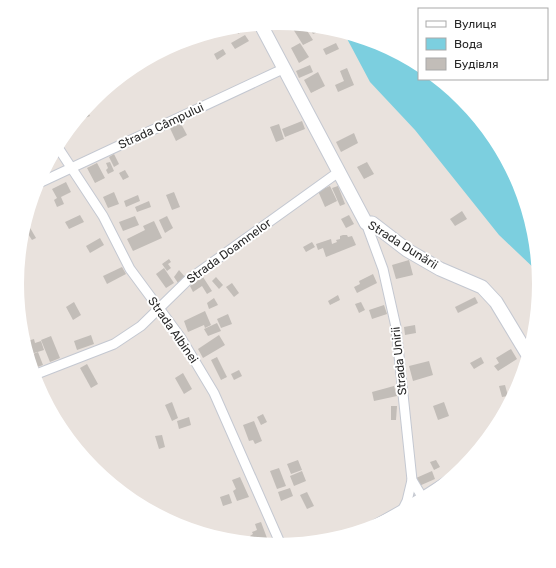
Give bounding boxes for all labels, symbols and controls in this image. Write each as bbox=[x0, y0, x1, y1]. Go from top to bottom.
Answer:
legend bbox=[418, 8, 548, 80]
text: Вулиця bbox=[454, 17, 496, 31]
text: Вода bbox=[454, 37, 483, 51]
text: Будівля bbox=[454, 57, 499, 71]
street label: Strada Câmpului bbox=[116, 100, 206, 152]
street label: Strada Doamnelor bbox=[184, 215, 274, 286]
street label: Strada Dunării bbox=[365, 218, 441, 272]
street label: Strada Albinei bbox=[145, 294, 201, 366]
street label: Strada Unirii bbox=[388, 326, 410, 396]

